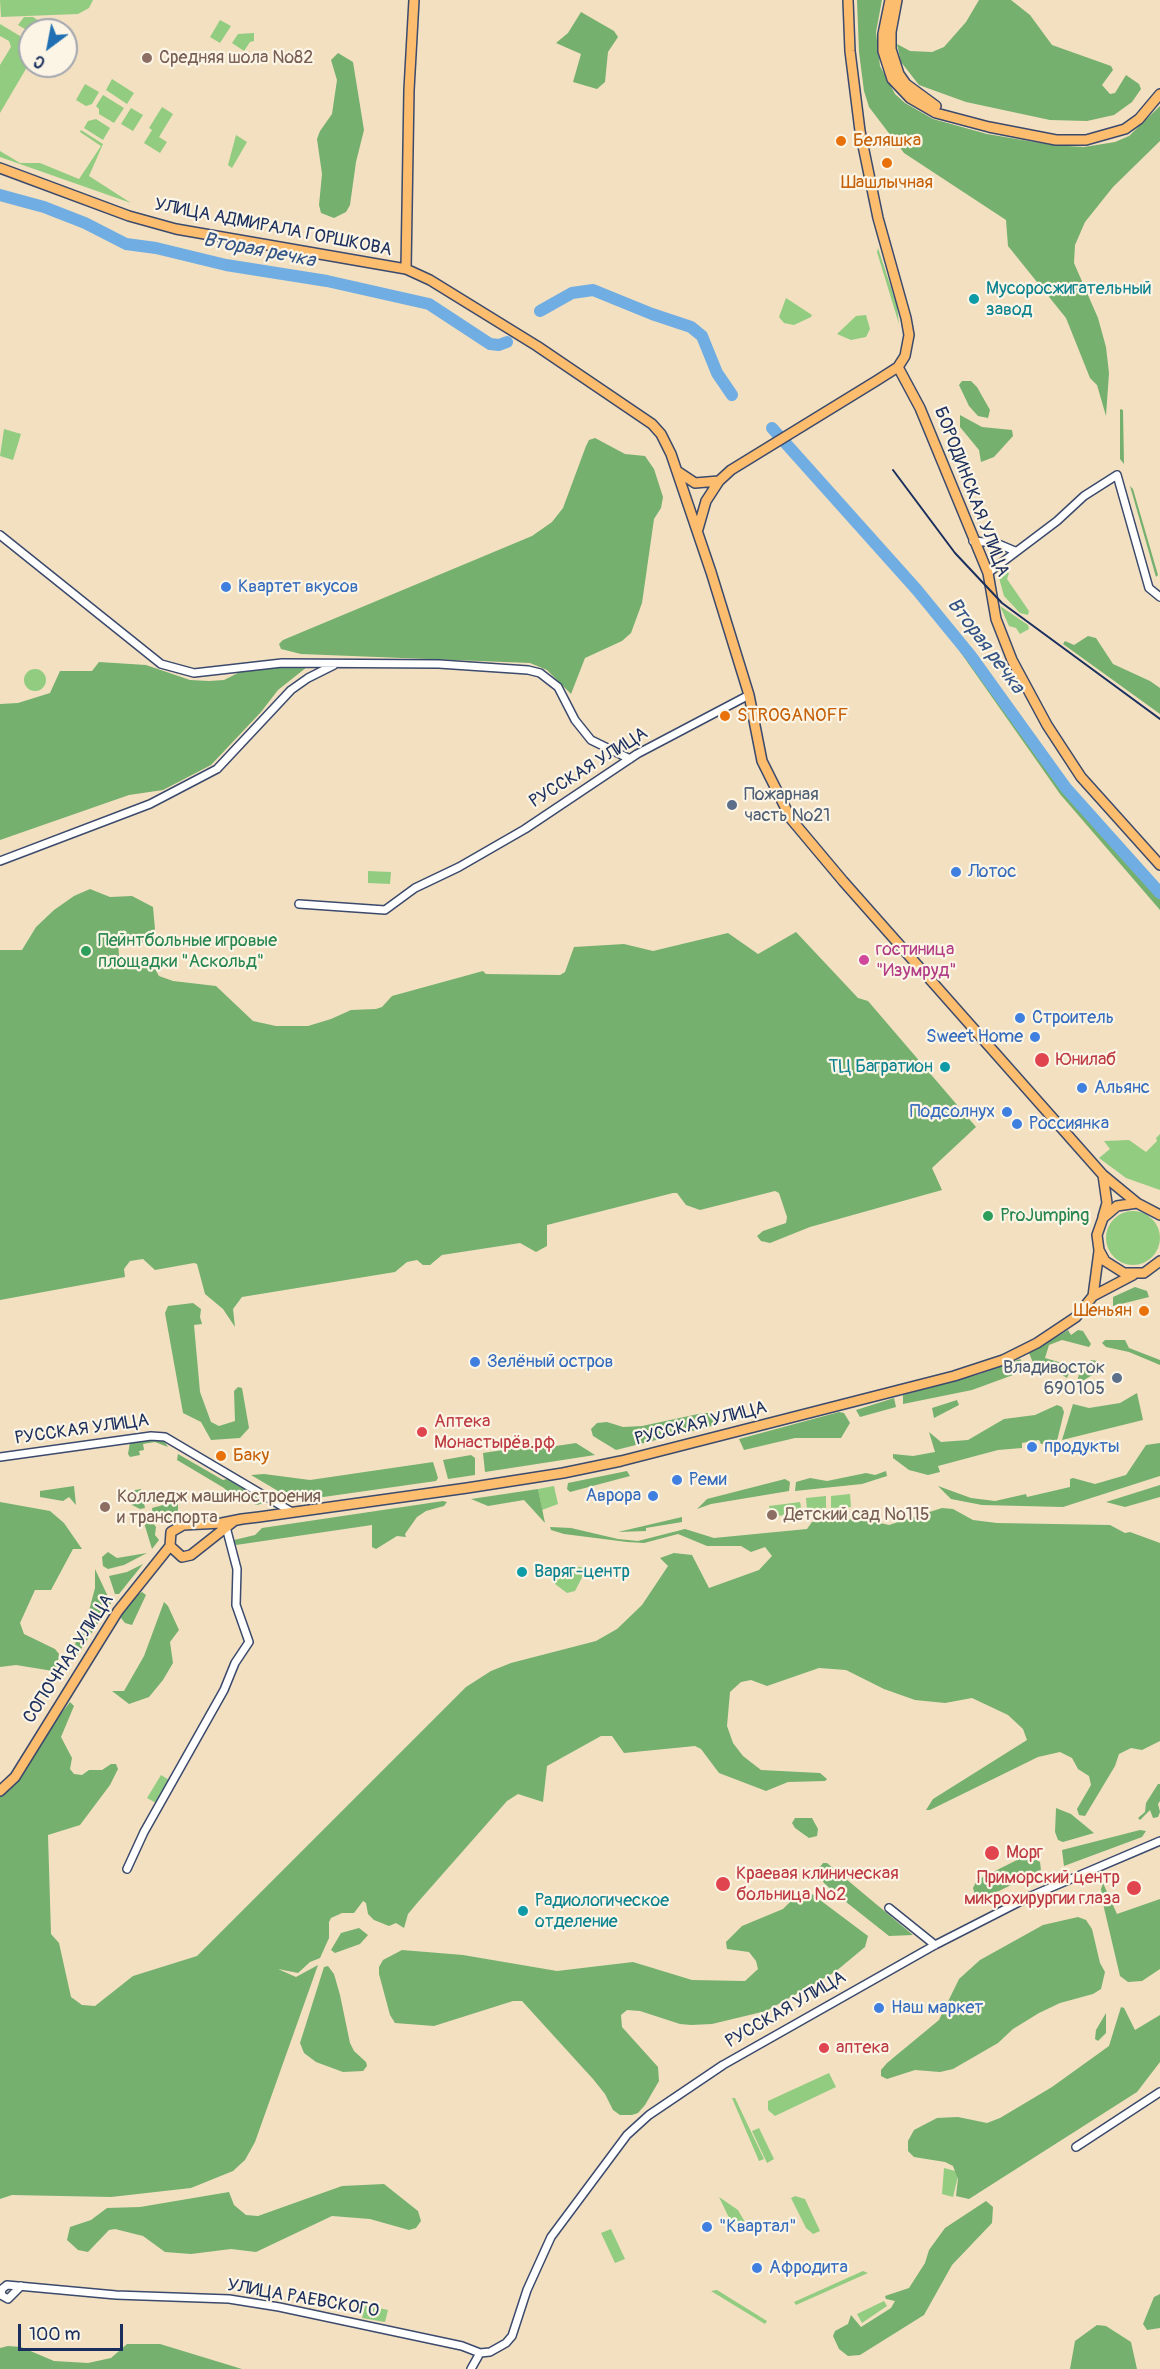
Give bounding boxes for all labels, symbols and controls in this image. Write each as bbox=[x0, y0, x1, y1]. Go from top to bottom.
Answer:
north arrow bbox=[18, 18, 78, 78]
place label: Средняя шола №82 bbox=[159, 47, 313, 69]
text: С bbox=[30, 50, 49, 73]
marker: Средняя шола №82 bbox=[140, 51, 154, 65]
place label: Беляшка bbox=[853, 130, 921, 152]
marker: Беляшка bbox=[834, 134, 848, 148]
marker: Шашлычная bbox=[880, 156, 894, 170]
place label: Шашлычная bbox=[841, 172, 933, 194]
street label: УЛИЦА АДМИРАЛА ГОРШКОВА bbox=[152, 194, 394, 262]
water label: Вторая речка bbox=[201, 228, 317, 274]
place label: Мусоросжигательный завод bbox=[986, 278, 1152, 320]
marker: Мусоросжигательный завод bbox=[967, 292, 981, 306]
street label: БОРОДИНСКАЯ УЛИЦА bbox=[929, 404, 1013, 580]
place label: Квартет вкусов bbox=[238, 576, 358, 598]
marker: Квартет вкусов bbox=[219, 580, 233, 594]
water label: Вторая речка bbox=[941, 593, 1029, 699]
place label: STROGANOFF bbox=[737, 705, 848, 727]
marker: STROGANOFF bbox=[718, 709, 732, 723]
street label: РУССКАЯ УЛИЦА bbox=[526, 723, 652, 813]
place label: Пожарная часть №21 bbox=[744, 784, 830, 826]
marker: Пожарная часть №21 bbox=[725, 798, 739, 812]
place label: Лотос bbox=[968, 861, 1016, 883]
marker: Лотос bbox=[949, 865, 963, 879]
place label: Пейнтбольные игровые площадки "Аскольд" bbox=[98, 930, 277, 972]
place label: гостиница "Изумруд" bbox=[876, 939, 957, 982]
marker: Пейнтбольные игровые площадки "Аскольд" bbox=[79, 944, 93, 958]
marker: гостиница "Изумруд" bbox=[857, 953, 871, 967]
place label: Строитель bbox=[1032, 1007, 1114, 1029]
marker: Строитель bbox=[1013, 1011, 1027, 1025]
place label: Sweet Home bbox=[926, 1026, 1023, 1048]
marker: Sweet Home bbox=[1028, 1030, 1042, 1044]
place label: Юнилаб bbox=[1056, 1049, 1116, 1071]
marker: Юнилаб bbox=[1033, 1051, 1051, 1069]
place label: ТЦ Багратион bbox=[828, 1056, 933, 1078]
marker: ТЦ Багратион bbox=[938, 1060, 952, 1074]
place label: Альянс bbox=[1094, 1077, 1150, 1099]
marker: Альянс bbox=[1075, 1081, 1089, 1095]
place label: Подсолнух bbox=[910, 1101, 995, 1123]
marker: Подсолнух bbox=[1000, 1105, 1014, 1119]
place label: Россиянка bbox=[1029, 1113, 1109, 1135]
marker: Россиянка bbox=[1010, 1117, 1024, 1131]
place label: ProJumping bbox=[1000, 1205, 1089, 1227]
marker: ProJumping bbox=[981, 1209, 995, 1223]
place label: Шеньян bbox=[1074, 1300, 1132, 1322]
marker: Шеньян bbox=[1137, 1304, 1151, 1318]
place label: Зелёный остров bbox=[487, 1351, 613, 1373]
marker: Зелёный остров bbox=[468, 1355, 482, 1369]
place label: Владивосток 690105 bbox=[1003, 1357, 1105, 1400]
marker: Владивосток 690105 bbox=[1110, 1371, 1124, 1385]
street label: РУССКАЯ УЛИЦА bbox=[633, 1397, 769, 1451]
street label: РУССКАЯ УЛИЦА bbox=[14, 1410, 150, 1450]
place label: Аптека Монастырёв.рф bbox=[434, 1411, 556, 1454]
marker: Аптека Монастырёв.рф bbox=[415, 1425, 429, 1439]
place label: продукты bbox=[1044, 1436, 1120, 1458]
marker: продукты bbox=[1025, 1440, 1039, 1454]
place label: Баку bbox=[233, 1445, 269, 1467]
marker: Баку bbox=[214, 1449, 228, 1463]
place label: Реми bbox=[689, 1469, 727, 1491]
marker: Реми bbox=[670, 1473, 684, 1487]
place label: Аврора bbox=[585, 1485, 641, 1507]
place label: Колледж машиностроения и транспорта bbox=[117, 1486, 321, 1528]
marker: Аврора bbox=[646, 1489, 660, 1503]
marker: Колледж машиностроения и транспорта bbox=[98, 1500, 112, 1514]
place label: Детский сад №115 bbox=[784, 1504, 930, 1526]
marker: Детский сад №115 bbox=[765, 1508, 779, 1522]
place label: Варяг-центр bbox=[534, 1561, 630, 1583]
marker: Варяг-центр bbox=[515, 1565, 529, 1579]
street label: СОПОЧНАЯ УЛИЦА bbox=[19, 1590, 119, 1728]
place label: Морг bbox=[1006, 1842, 1043, 1864]
marker: Морг bbox=[983, 1844, 1001, 1862]
place label: Краевая клиническая больница №2 bbox=[736, 1863, 899, 1906]
place label: Приморский центр микрохирургии глаза bbox=[964, 1867, 1120, 1910]
marker: Краевая клиническая больница №2 bbox=[714, 1875, 732, 1893]
marker: Приморский центр микрохирургии глаза bbox=[1125, 1879, 1143, 1897]
place label: Радиологическое отделение bbox=[535, 1890, 669, 1932]
marker: Радиологическое отделение bbox=[516, 1904, 530, 1918]
street label: РУССКАЯ УЛИЦА bbox=[722, 1967, 850, 2053]
place label: Наш маркет bbox=[891, 1997, 983, 2019]
marker: Наш маркет bbox=[872, 2001, 886, 2015]
place label: аптека bbox=[836, 2037, 889, 2059]
marker: аптека bbox=[817, 2041, 831, 2055]
place label: "Квартал" bbox=[719, 2216, 797, 2238]
marker: "Квартал" bbox=[700, 2220, 714, 2234]
place label: Афродита bbox=[769, 2257, 848, 2279]
marker: Афродита bbox=[750, 2261, 764, 2275]
street label: УЛИЦА РАЕВСКОГО bbox=[225, 2275, 381, 2323]
scale bar bbox=[21, 2312, 126, 2350]
text: 100 m bbox=[29, 2323, 81, 2346]

